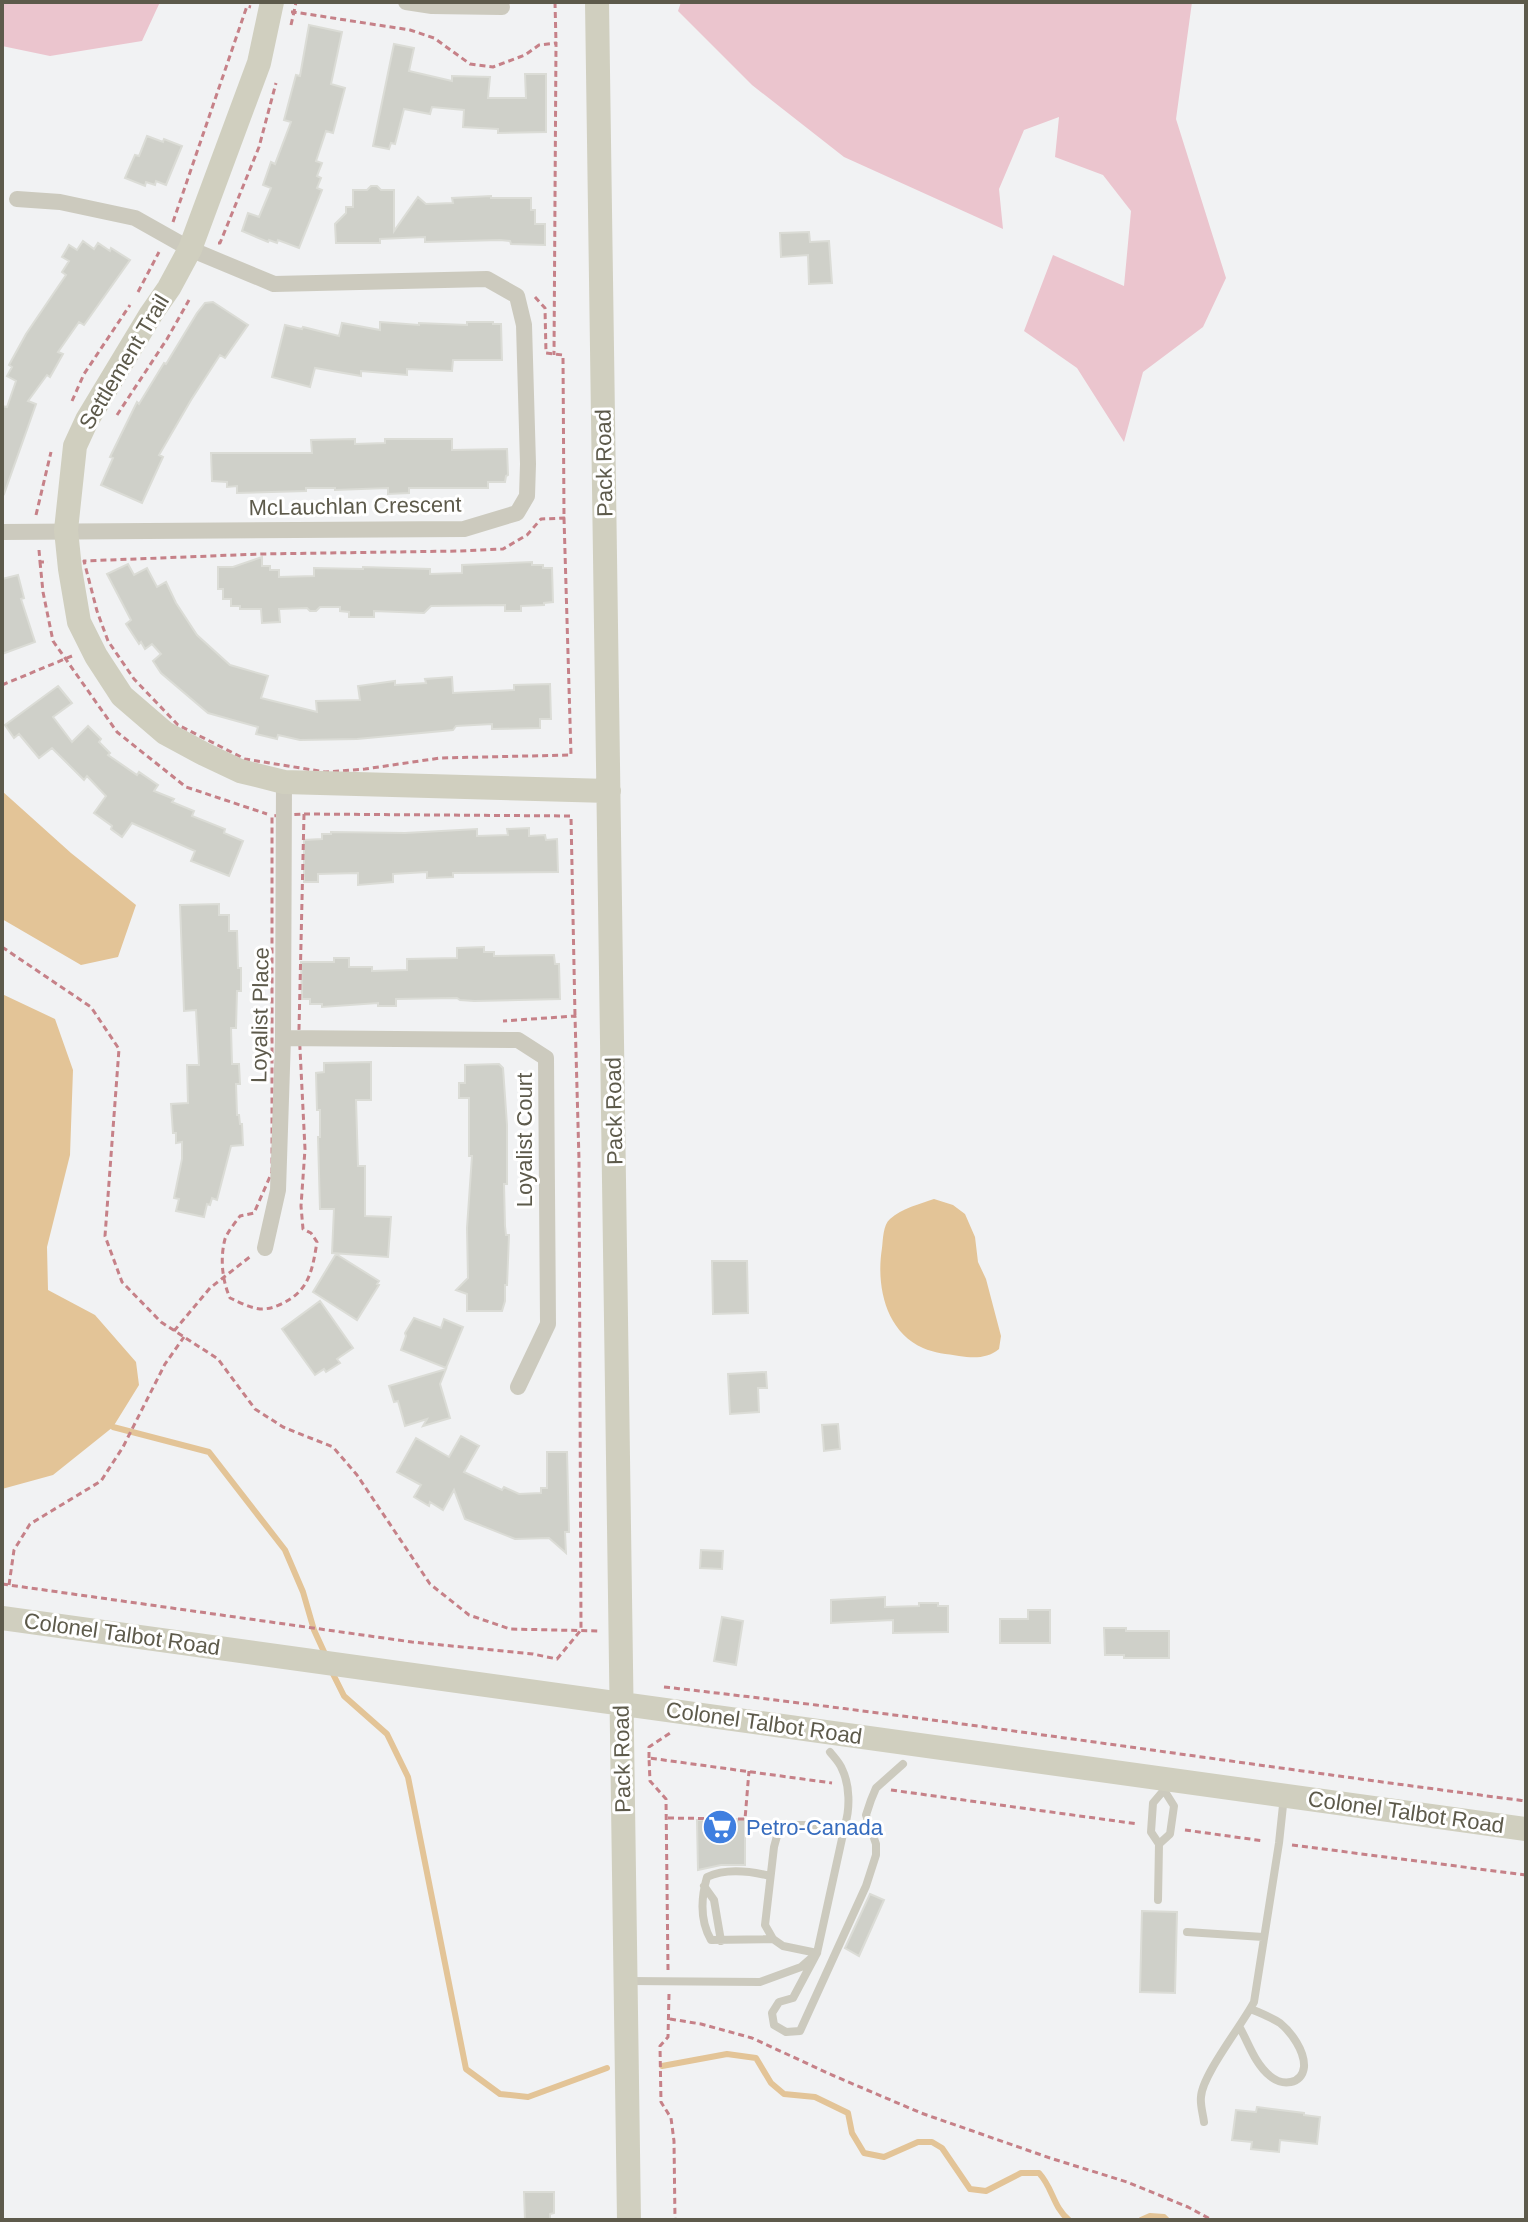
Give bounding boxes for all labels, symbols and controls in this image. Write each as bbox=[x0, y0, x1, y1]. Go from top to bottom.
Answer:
street label: Settlement Trail bbox=[74, 290, 174, 434]
street label: Pack Road bbox=[591, 409, 617, 517]
street label: McLauchlan Crescent bbox=[248, 492, 462, 520]
street label: Loyalist Place bbox=[246, 947, 274, 1083]
street label: Pack Road bbox=[601, 1057, 627, 1165]
street label: Loyalist Court bbox=[512, 1073, 537, 1207]
street label: Colonel Talbot Road bbox=[22, 1608, 222, 1660]
street label: Colonel Talbot Road bbox=[664, 1697, 864, 1749]
street label: Pack Road bbox=[609, 1705, 635, 1813]
street label: Colonel Talbot Road bbox=[1306, 1786, 1506, 1838]
supermarket icon: Petro-Canada bbox=[701, 1808, 739, 1846]
place label: Petro-Canada bbox=[746, 1815, 884, 1840]

